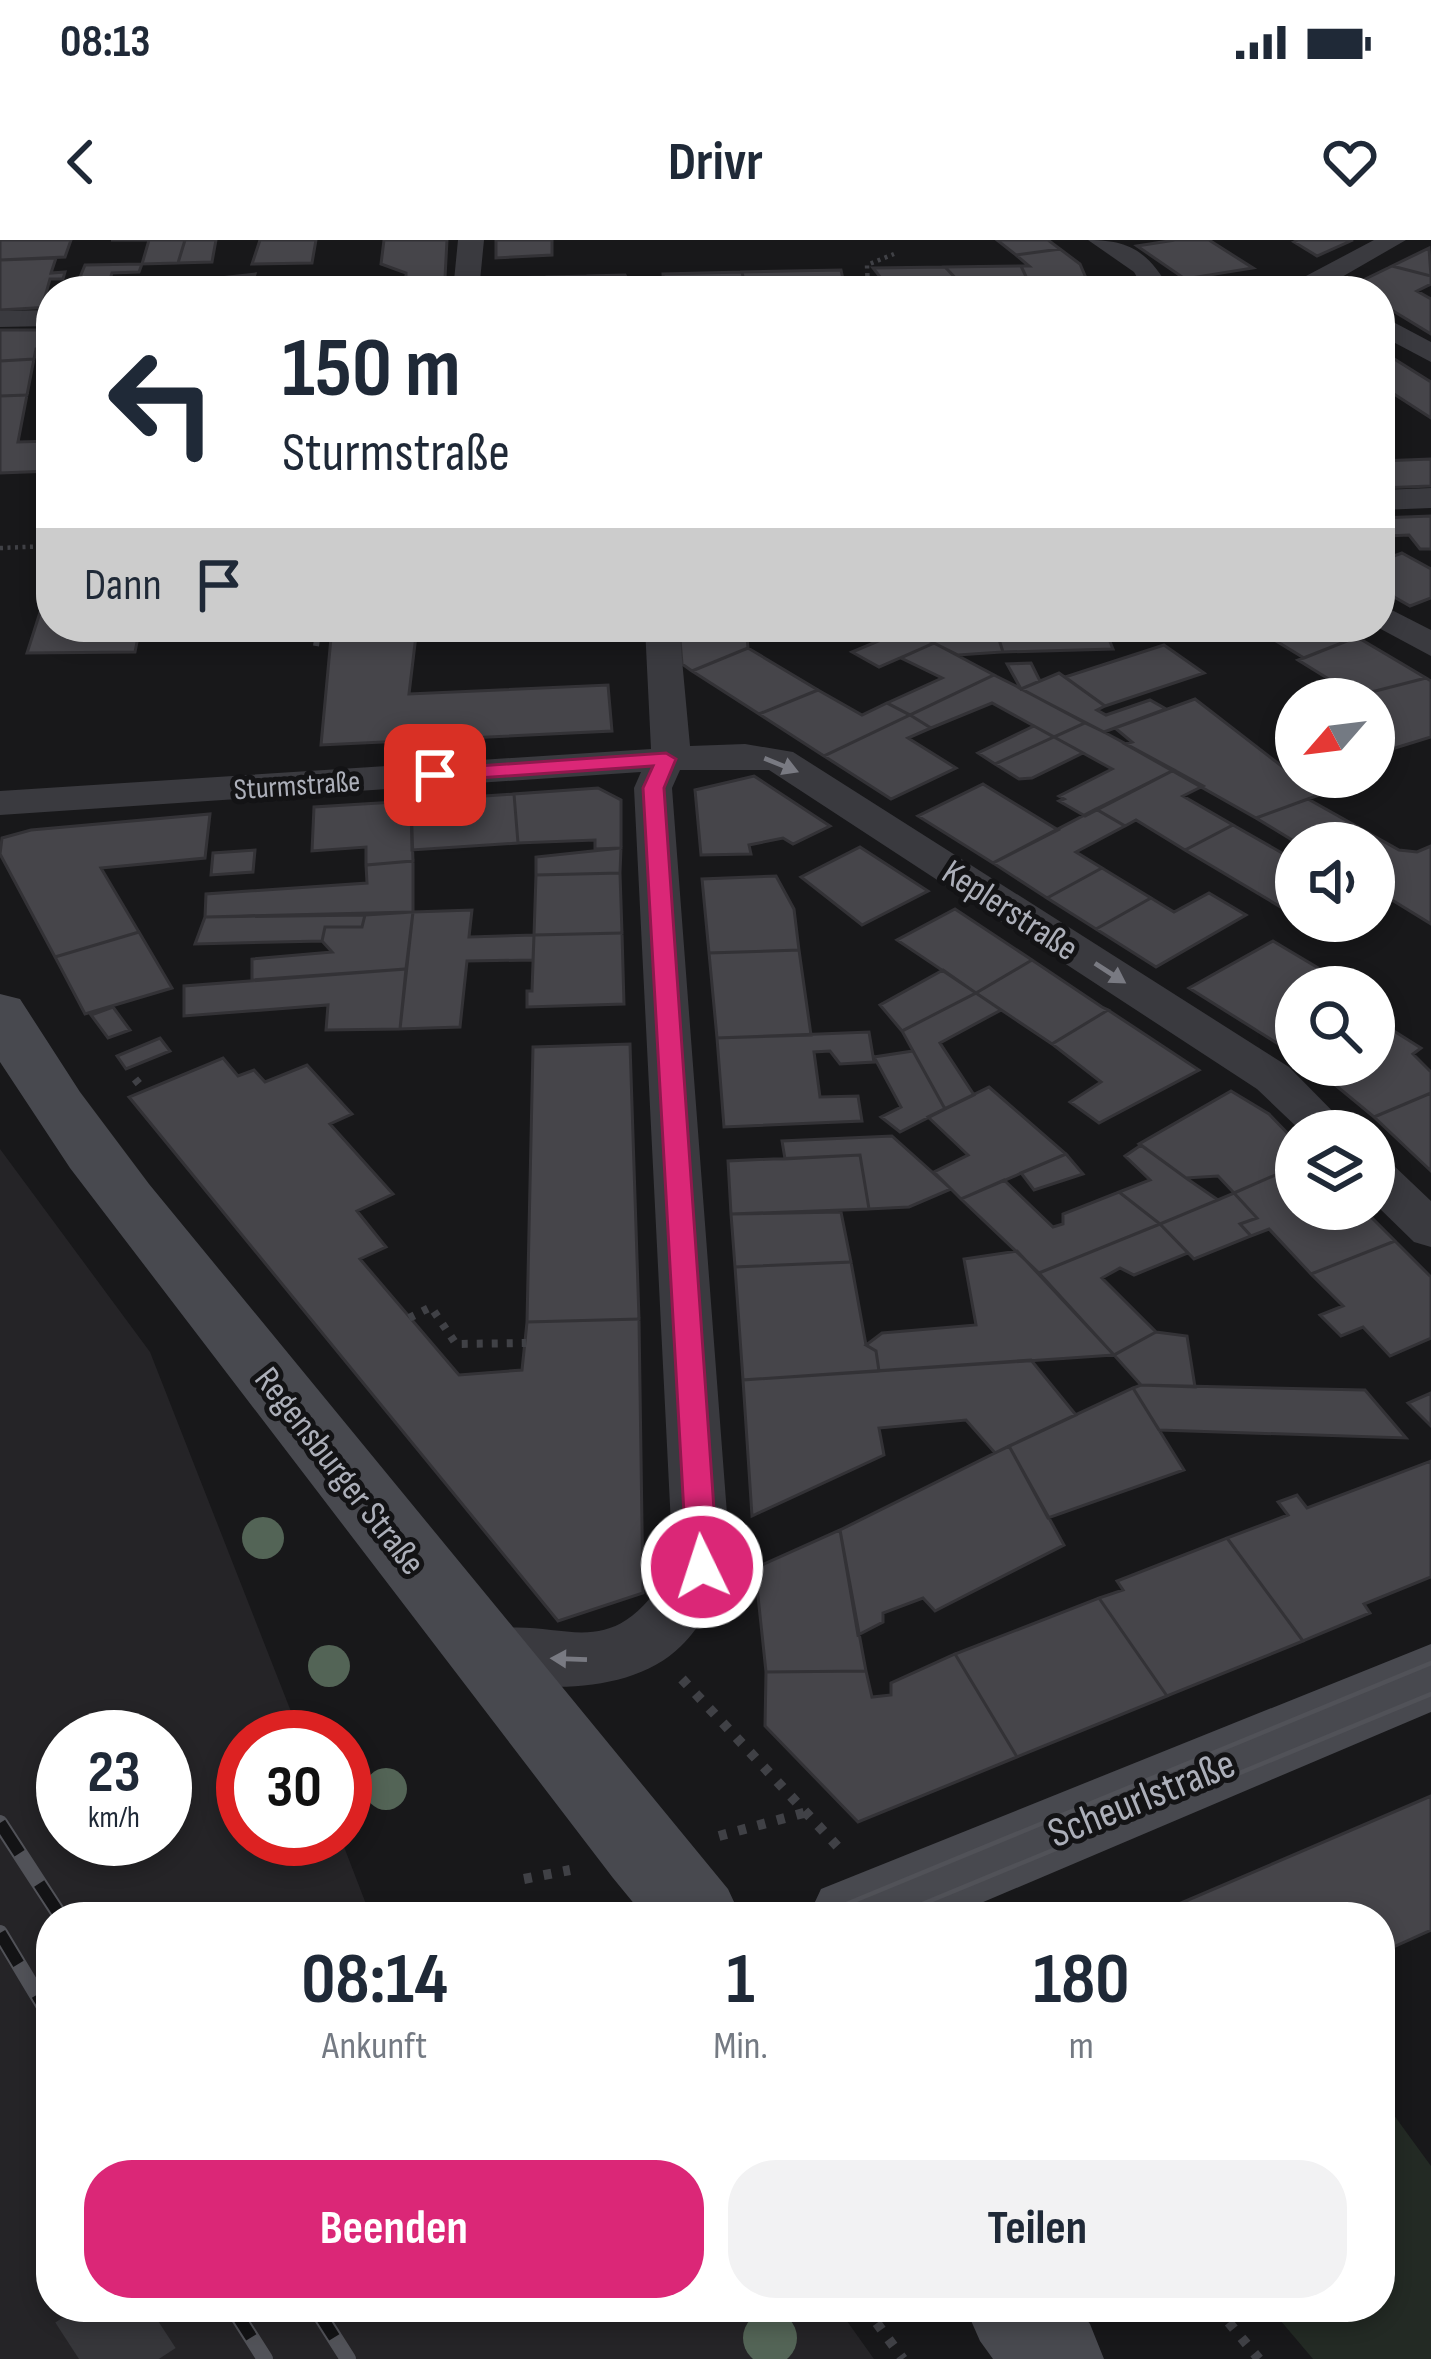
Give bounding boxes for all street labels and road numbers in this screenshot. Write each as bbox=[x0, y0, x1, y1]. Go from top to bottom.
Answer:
street label: Sturmstraße bbox=[233, 764, 362, 808]
street label: Keplerstraße bbox=[934, 851, 1086, 971]
street label: Regensburger Straße bbox=[245, 1359, 433, 1584]
street label: Scheurlstraße bbox=[1041, 1739, 1243, 1860]

